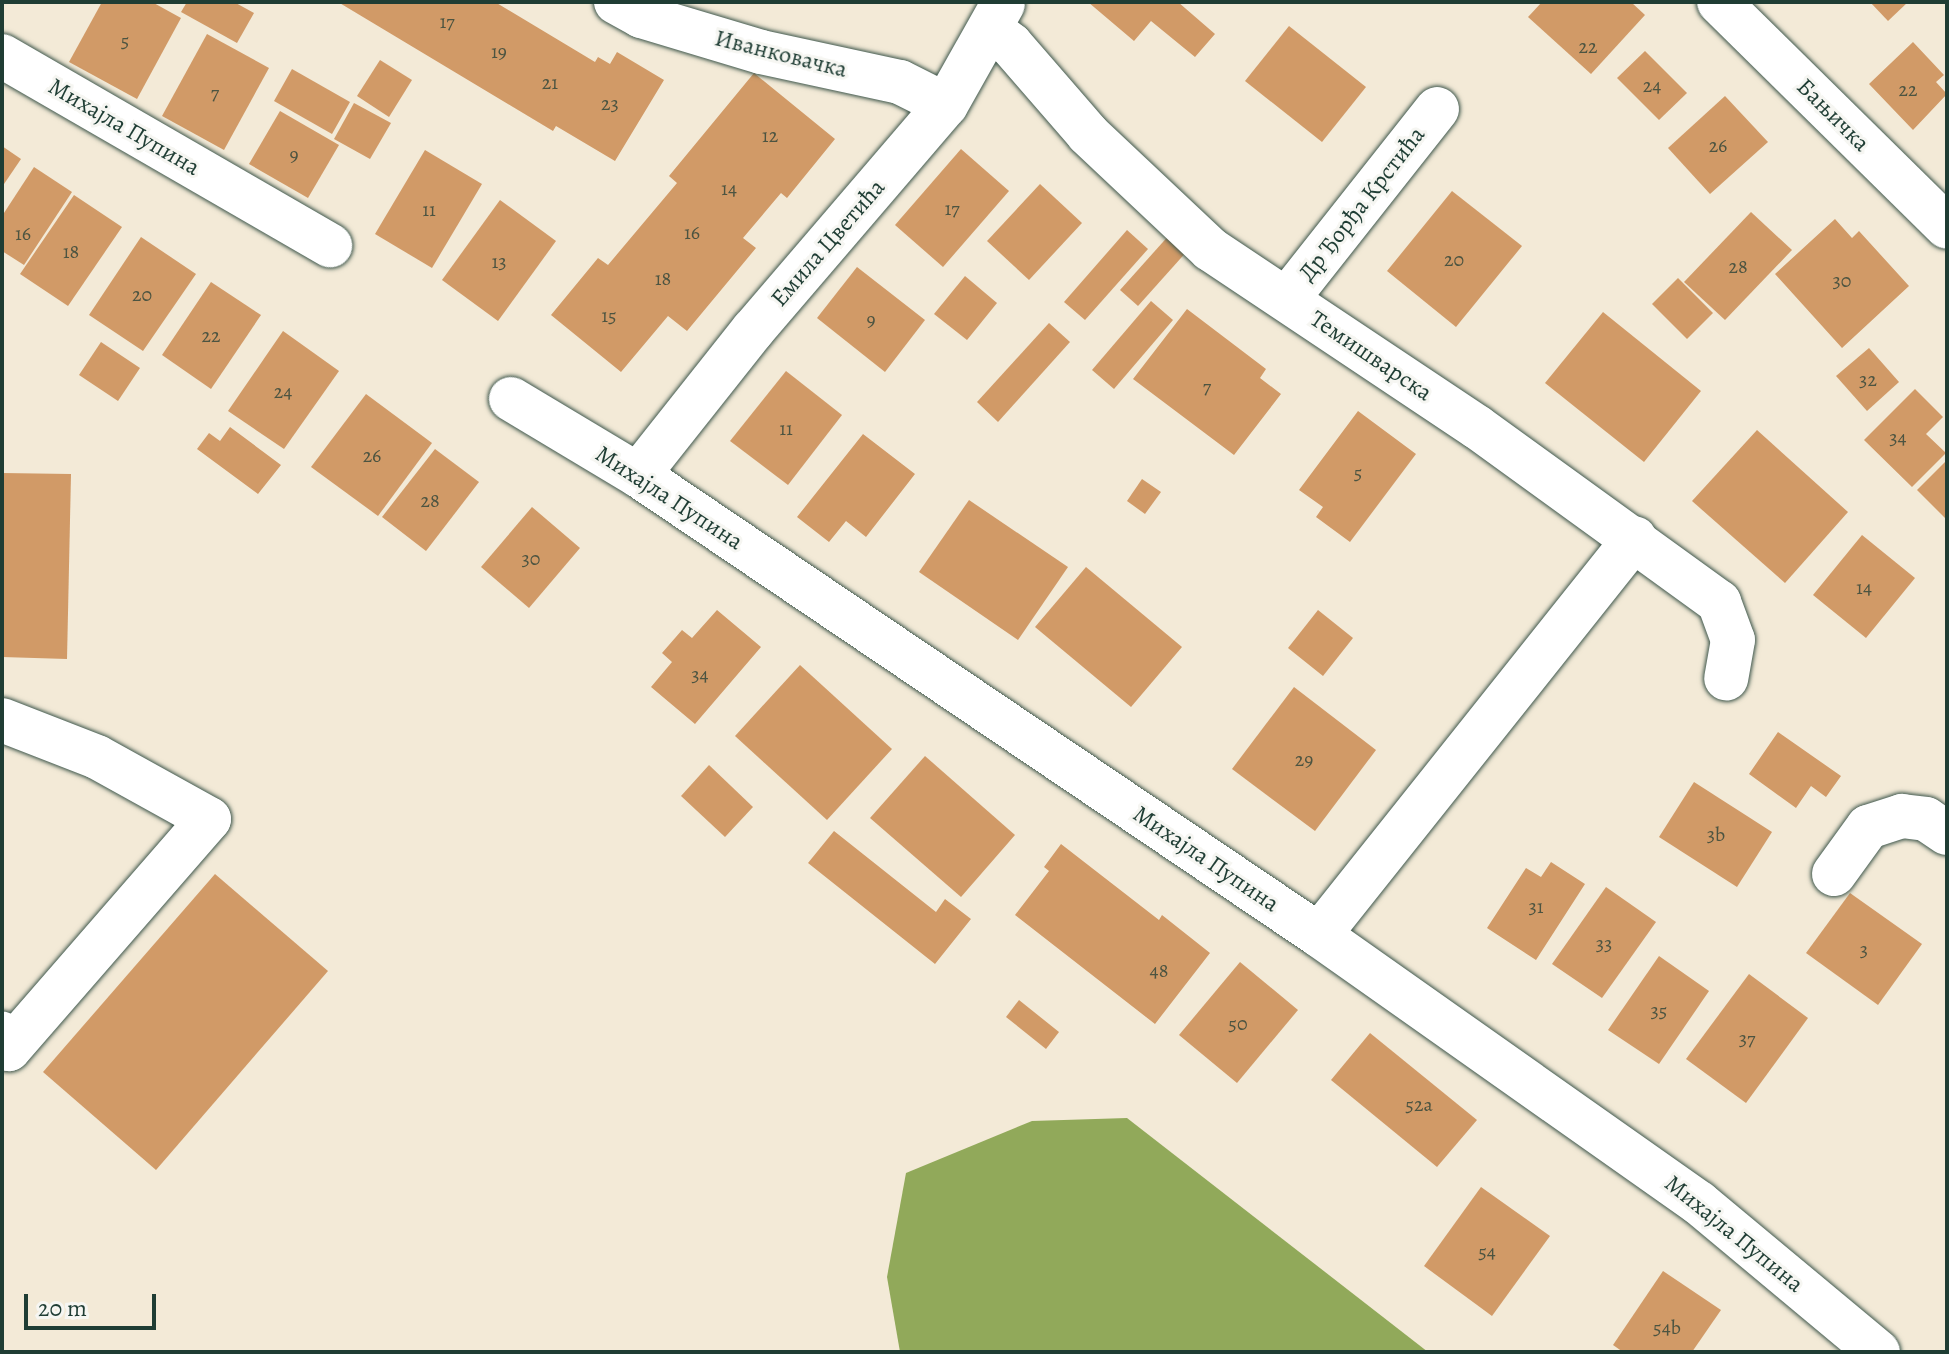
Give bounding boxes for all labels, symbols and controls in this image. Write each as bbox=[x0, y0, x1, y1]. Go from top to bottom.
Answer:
house number: 17 bbox=[439, 9, 455, 33]
street label: Иванковачка bbox=[712, 24, 850, 84]
house number: 5 bbox=[121, 28, 129, 52]
house number: 22 bbox=[1579, 34, 1597, 58]
house number: 19 bbox=[491, 39, 507, 63]
house number: 21 bbox=[542, 70, 558, 94]
street label: Михајла Пупина bbox=[43, 72, 205, 182]
street label: Бањичка bbox=[1790, 72, 1876, 158]
house number: 24 bbox=[1643, 73, 1661, 97]
house number: 22 bbox=[1899, 77, 1917, 101]
house number: 7 bbox=[211, 80, 219, 104]
house number: 23 bbox=[601, 91, 619, 115]
street label: Др Ђорђа Крстића bbox=[1293, 121, 1431, 287]
house number: 12 bbox=[762, 123, 778, 147]
house number: 26 bbox=[1709, 133, 1727, 157]
house number: 9 bbox=[289, 142, 299, 166]
street label: Емила Цветића bbox=[765, 173, 891, 313]
house number: 14 bbox=[721, 176, 737, 200]
house number: 17 bbox=[944, 196, 960, 220]
house number: 11 bbox=[422, 197, 436, 221]
house number: 16 bbox=[684, 220, 700, 244]
house number: 16 bbox=[15, 221, 31, 245]
house number: 18 bbox=[63, 239, 79, 263]
house number: 20 bbox=[1444, 247, 1464, 271]
house number: 13 bbox=[491, 249, 507, 273]
house number: 28 bbox=[1728, 254, 1748, 278]
house number: 18 bbox=[655, 266, 671, 290]
house number: 30 bbox=[1833, 268, 1851, 292]
house number: 20 bbox=[132, 282, 152, 306]
house number: 15 bbox=[601, 303, 617, 327]
street label: Темишварска bbox=[1305, 305, 1437, 407]
house number: 9 bbox=[866, 307, 876, 331]
house number: 22 bbox=[202, 323, 220, 347]
house number: 32 bbox=[1859, 367, 1877, 391]
house number: 7 bbox=[1203, 374, 1211, 398]
house number: 24 bbox=[274, 379, 292, 403]
house number: 11 bbox=[779, 416, 793, 440]
house number: 34 bbox=[1889, 425, 1907, 449]
street label: Михајла Пупина bbox=[590, 440, 748, 556]
house number: 26 bbox=[363, 443, 381, 467]
house number: 5 bbox=[1354, 460, 1362, 484]
house number: 28 bbox=[420, 488, 440, 512]
house number: 30 bbox=[522, 546, 540, 570]
house number: 14 bbox=[1856, 575, 1872, 599]
house number: 34 bbox=[691, 662, 709, 686]
house number: 29 bbox=[1295, 747, 1313, 771]
street label: Михајла Пупина bbox=[1127, 799, 1285, 919]
house number: 3b bbox=[1707, 822, 1725, 846]
house number: 31 bbox=[1528, 894, 1544, 918]
house number: 33 bbox=[1596, 931, 1612, 955]
house number: 3 bbox=[1860, 937, 1868, 961]
house number: 48 bbox=[1150, 958, 1168, 982]
house number: 35 bbox=[1651, 998, 1667, 1022]
house number: 50 bbox=[1228, 1011, 1248, 1035]
house number: 37 bbox=[1739, 1026, 1755, 1050]
house number: 52a bbox=[1405, 1092, 1433, 1116]
street label: Михајла Пупина bbox=[1659, 1169, 1809, 1299]
house number: 54 bbox=[1478, 1239, 1496, 1263]
scale bar bbox=[28, 1278, 160, 1328]
text: 20 m bbox=[38, 1292, 87, 1324]
house number: 54b bbox=[1653, 1315, 1681, 1339]

